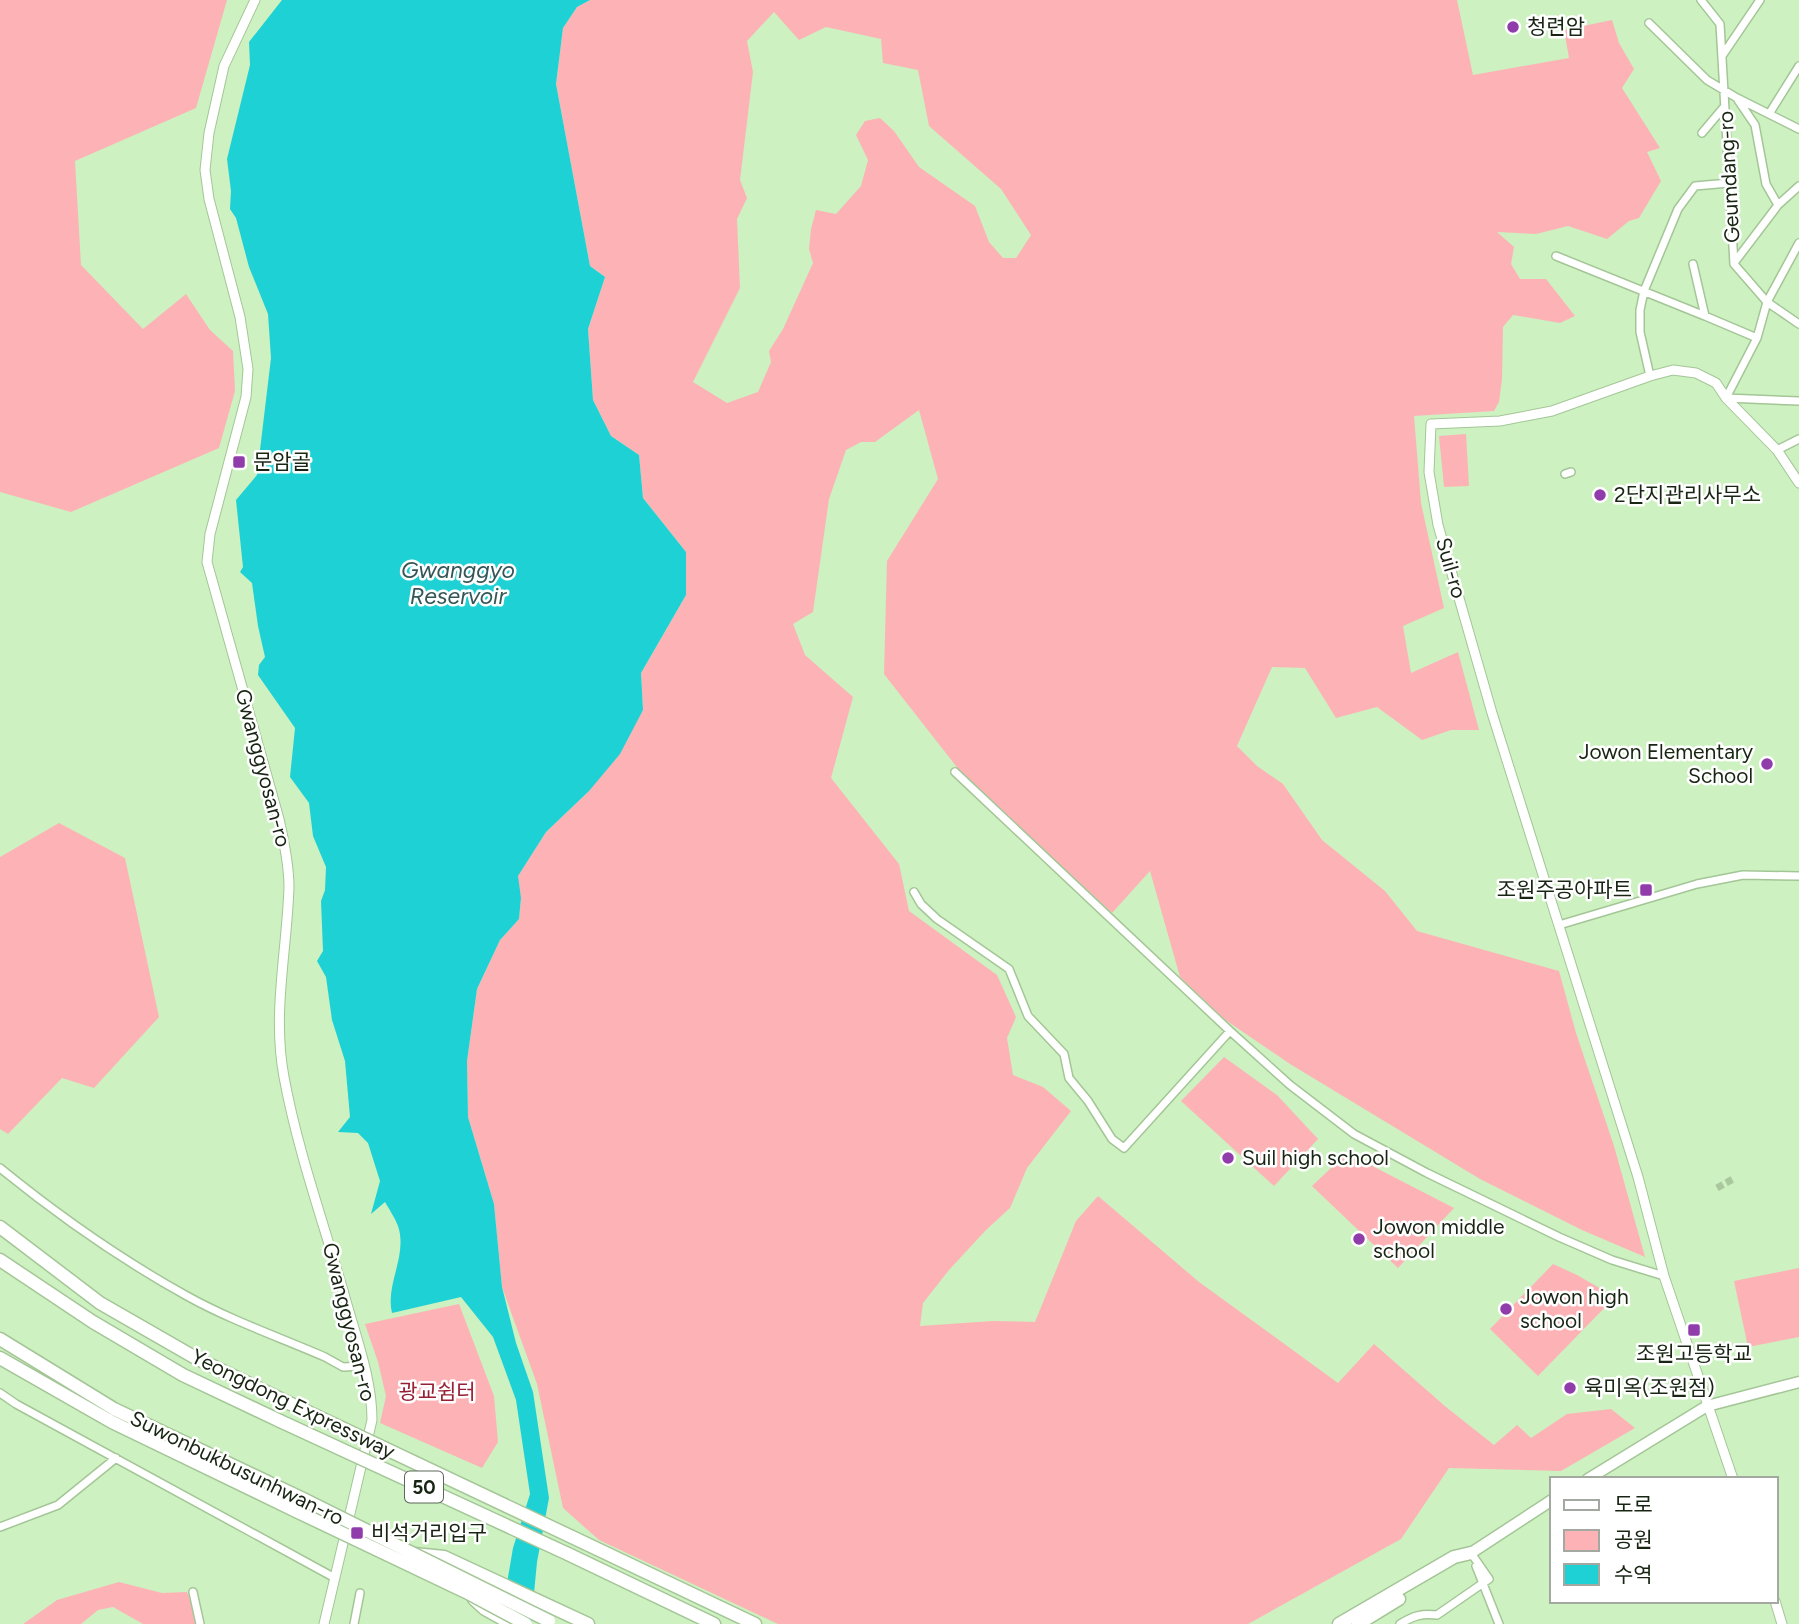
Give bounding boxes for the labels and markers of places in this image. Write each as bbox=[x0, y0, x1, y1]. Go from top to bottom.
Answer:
place label: 청련암 bbox=[1527, 14, 1585, 39]
marker: 청련암 bbox=[1505, 19, 1521, 35]
place label: 문암골 bbox=[253, 449, 311, 474]
marker: 문암골 bbox=[231, 454, 247, 470]
place label: 2단지관리사무소 bbox=[1614, 482, 1761, 507]
marker: 2단지관리사무소 bbox=[1592, 487, 1608, 503]
place label: Jowon Elementary School bbox=[1579, 739, 1753, 788]
marker: Jowon Elementary School bbox=[1759, 756, 1775, 772]
place label: 조원주공아파트 bbox=[1497, 877, 1632, 902]
marker: 조원주공아파트 bbox=[1638, 882, 1654, 898]
place label: Suil high school bbox=[1242, 1145, 1389, 1170]
marker: Suil high school bbox=[1220, 1150, 1236, 1166]
place label: Jowon middle school bbox=[1373, 1214, 1504, 1263]
marker: Jowon middle school bbox=[1351, 1231, 1367, 1247]
place label: Jowon high school bbox=[1520, 1284, 1629, 1333]
marker: Jowon high school bbox=[1498, 1301, 1514, 1317]
marker: 조원고등학교 bbox=[1686, 1322, 1702, 1338]
place label: 조원고등학교 bbox=[1636, 1341, 1752, 1366]
place label: 육미옥(조원점) bbox=[1584, 1375, 1715, 1400]
marker: 육미옥(조원점) bbox=[1562, 1380, 1578, 1396]
place label: 비석거리입구 bbox=[371, 1520, 487, 1545]
marker: 비석거리입구 bbox=[349, 1525, 365, 1541]

